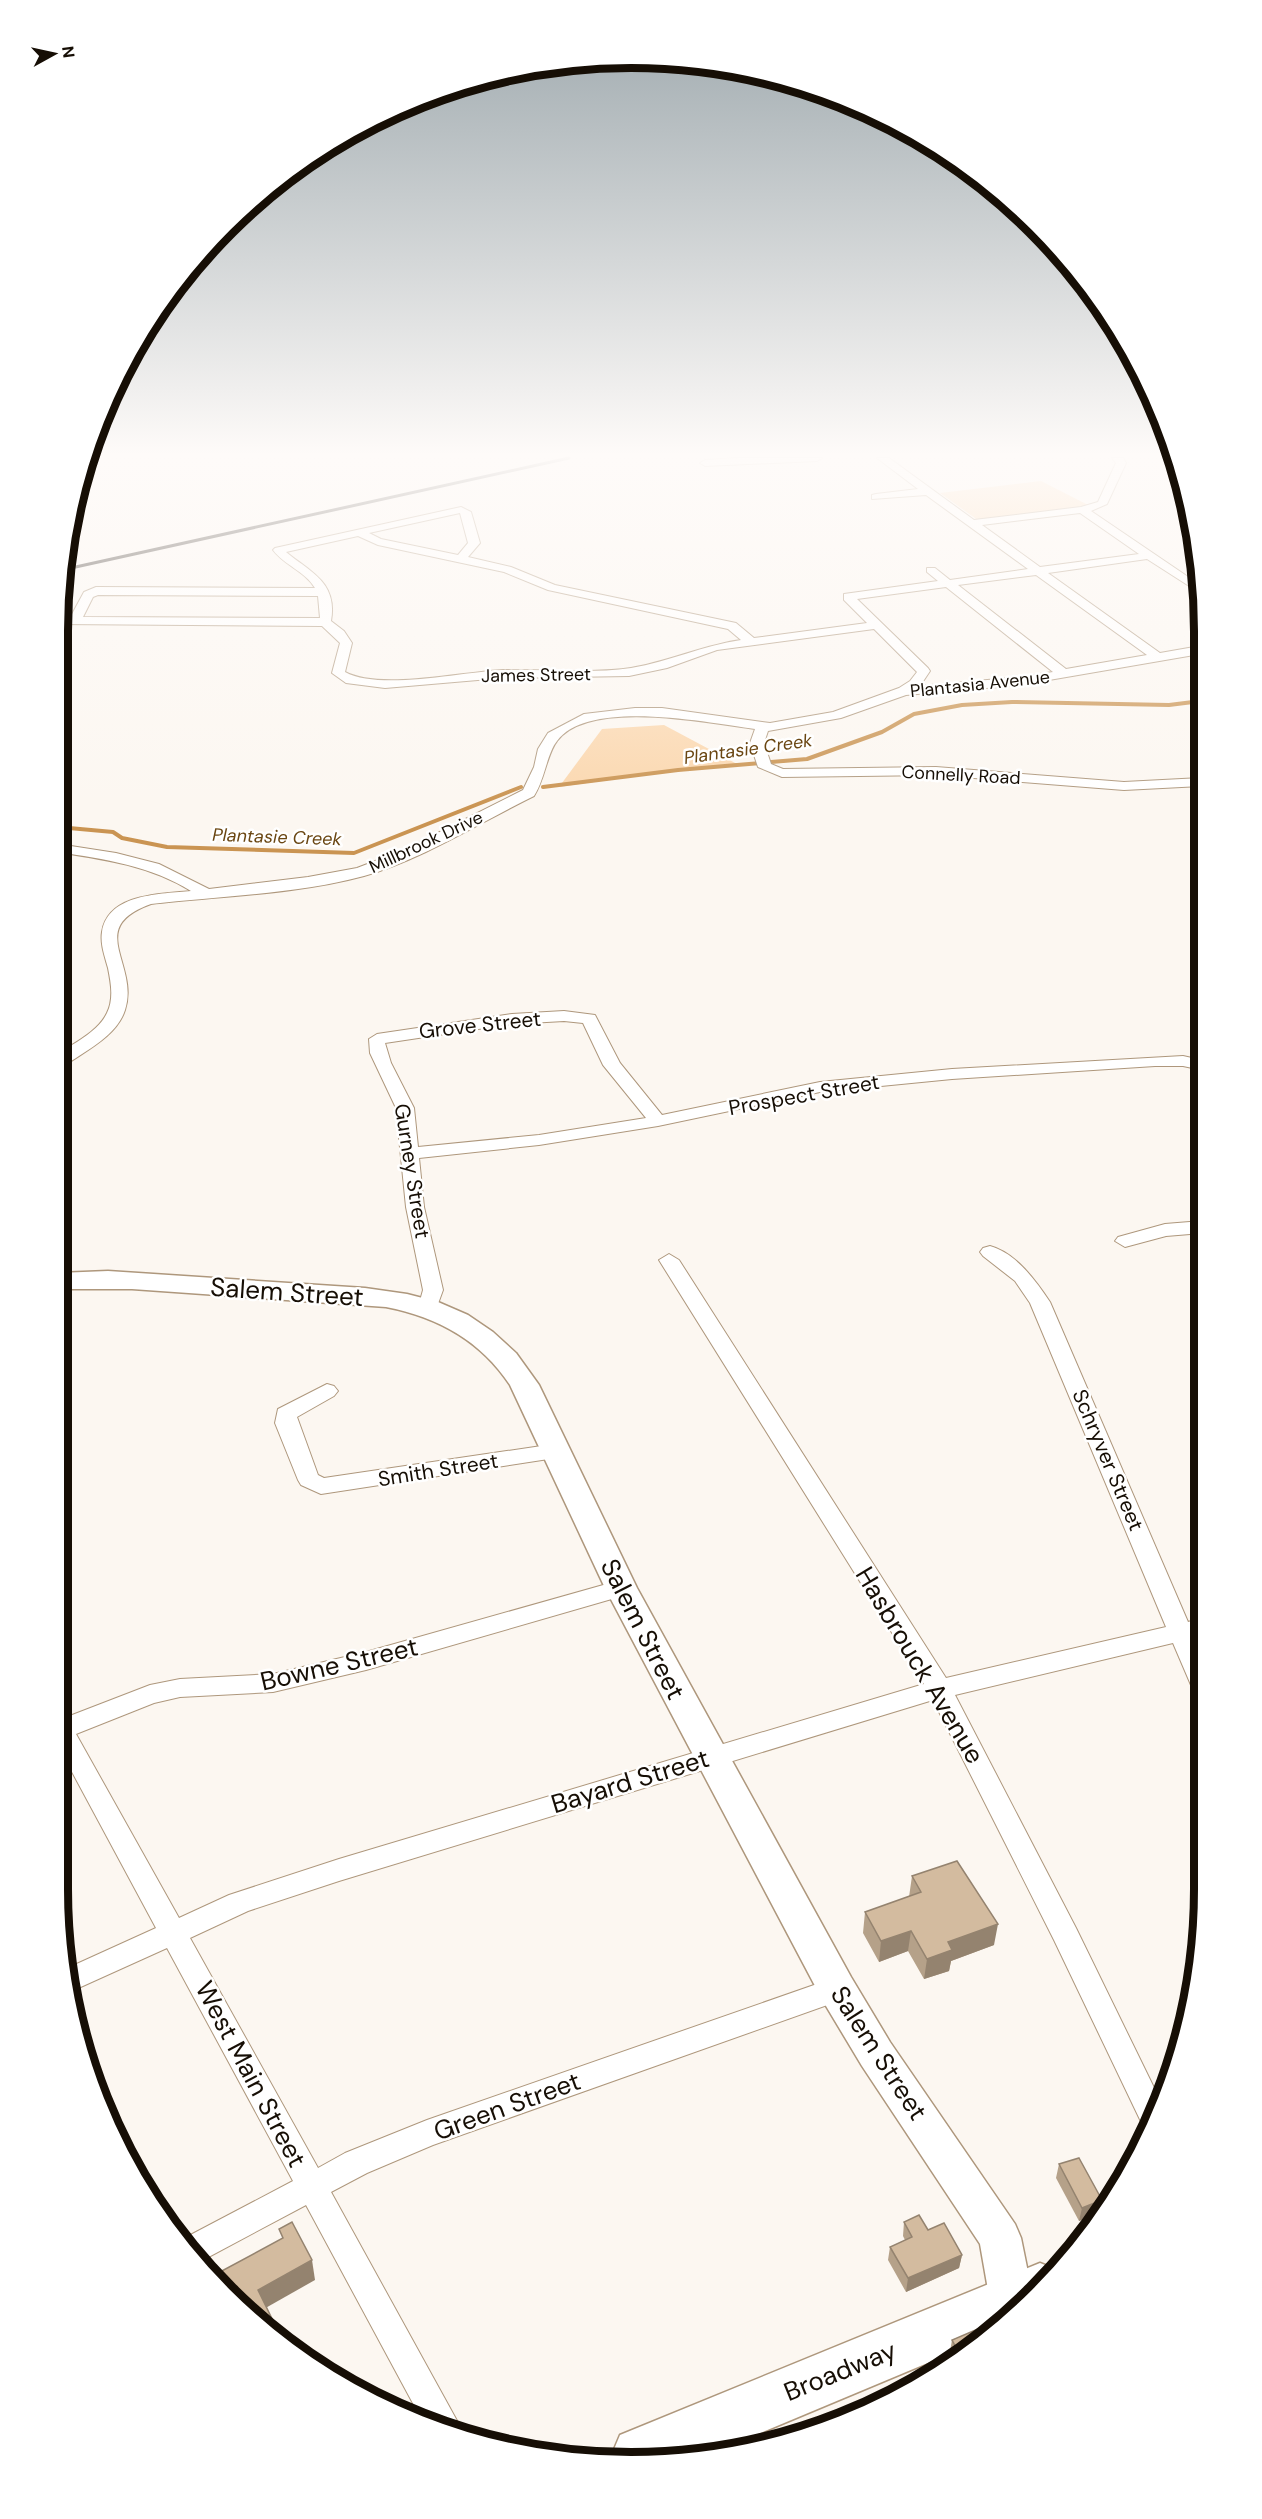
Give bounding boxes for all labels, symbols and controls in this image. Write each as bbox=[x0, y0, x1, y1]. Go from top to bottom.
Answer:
north arrow bbox=[24, 24, 84, 84]
text: N bbox=[57, 45, 80, 59]
street label: James Street bbox=[481, 662, 591, 688]
street label: Plantasia Avenue bbox=[909, 665, 1051, 703]
water label: Plantasie Creek bbox=[682, 728, 815, 770]
street label: Connelly Road bbox=[901, 760, 1021, 790]
street label: Millbrook Drive bbox=[365, 805, 487, 879]
water label: Plantasie Creek bbox=[212, 823, 343, 851]
street label: Grove Street bbox=[417, 1005, 543, 1045]
street label: Prospect Street bbox=[726, 1068, 882, 1122]
street label: Gurney Street bbox=[388, 1102, 436, 1240]
street label: Salem Street bbox=[209, 1270, 365, 1314]
street label: Schryver Street bbox=[1066, 1385, 1150, 1535]
street label: Smith Street bbox=[376, 1447, 500, 1493]
street label: Salem Street bbox=[593, 1553, 693, 1705]
street label: Hasbrouck Avenue bbox=[848, 1560, 992, 1770]
street label: Bowne Street bbox=[257, 1629, 421, 1699]
street label: Bayard Street bbox=[547, 1741, 713, 1821]
street label: West Main Street bbox=[188, 1975, 314, 2173]
street label: Salem Street bbox=[823, 1979, 935, 2127]
street label: Green Street bbox=[429, 2064, 585, 2148]
street label: Broadway bbox=[779, 2333, 901, 2409]

